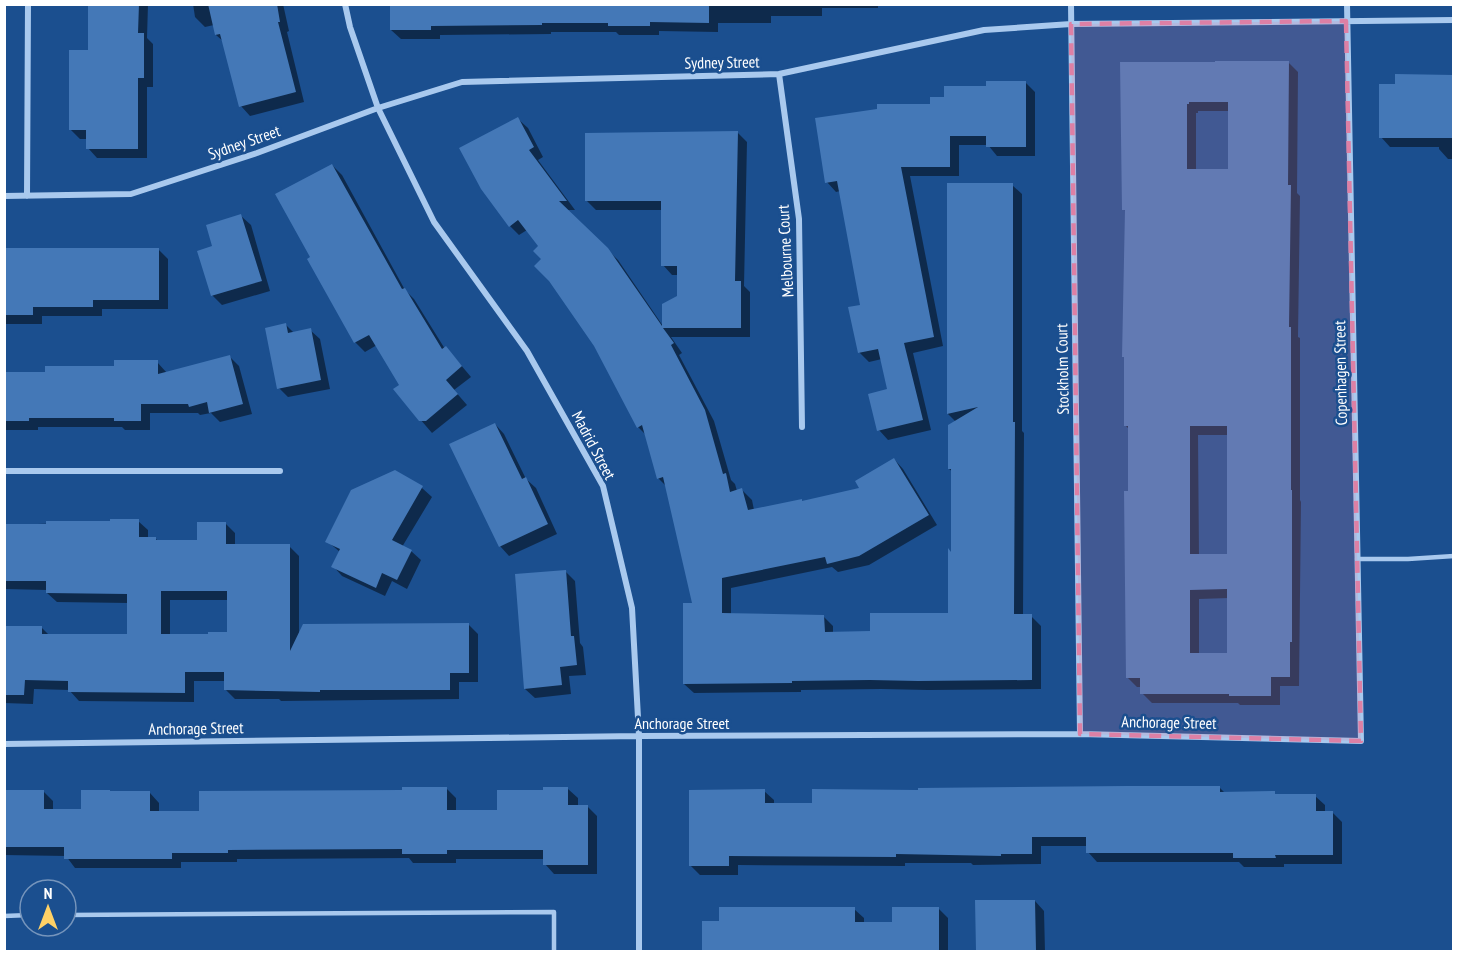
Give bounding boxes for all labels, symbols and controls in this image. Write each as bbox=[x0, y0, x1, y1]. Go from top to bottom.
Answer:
street label: Sydney Street bbox=[684, 51, 760, 73]
street label: Sydney Street bbox=[205, 120, 283, 164]
street label: Melbourne Court bbox=[773, 204, 797, 298]
street label: Copenhagen Street bbox=[1329, 320, 1351, 426]
street label: Stockholm Court bbox=[1051, 323, 1073, 415]
street label: Madrid Street bbox=[568, 407, 621, 483]
street label: Anchorage Street bbox=[1121, 711, 1217, 733]
street label: Anchorage Street bbox=[634, 713, 730, 733]
street label: Anchorage Street bbox=[148, 717, 244, 739]
north arrow bbox=[18, 878, 78, 938]
text: N bbox=[44, 883, 52, 903]

